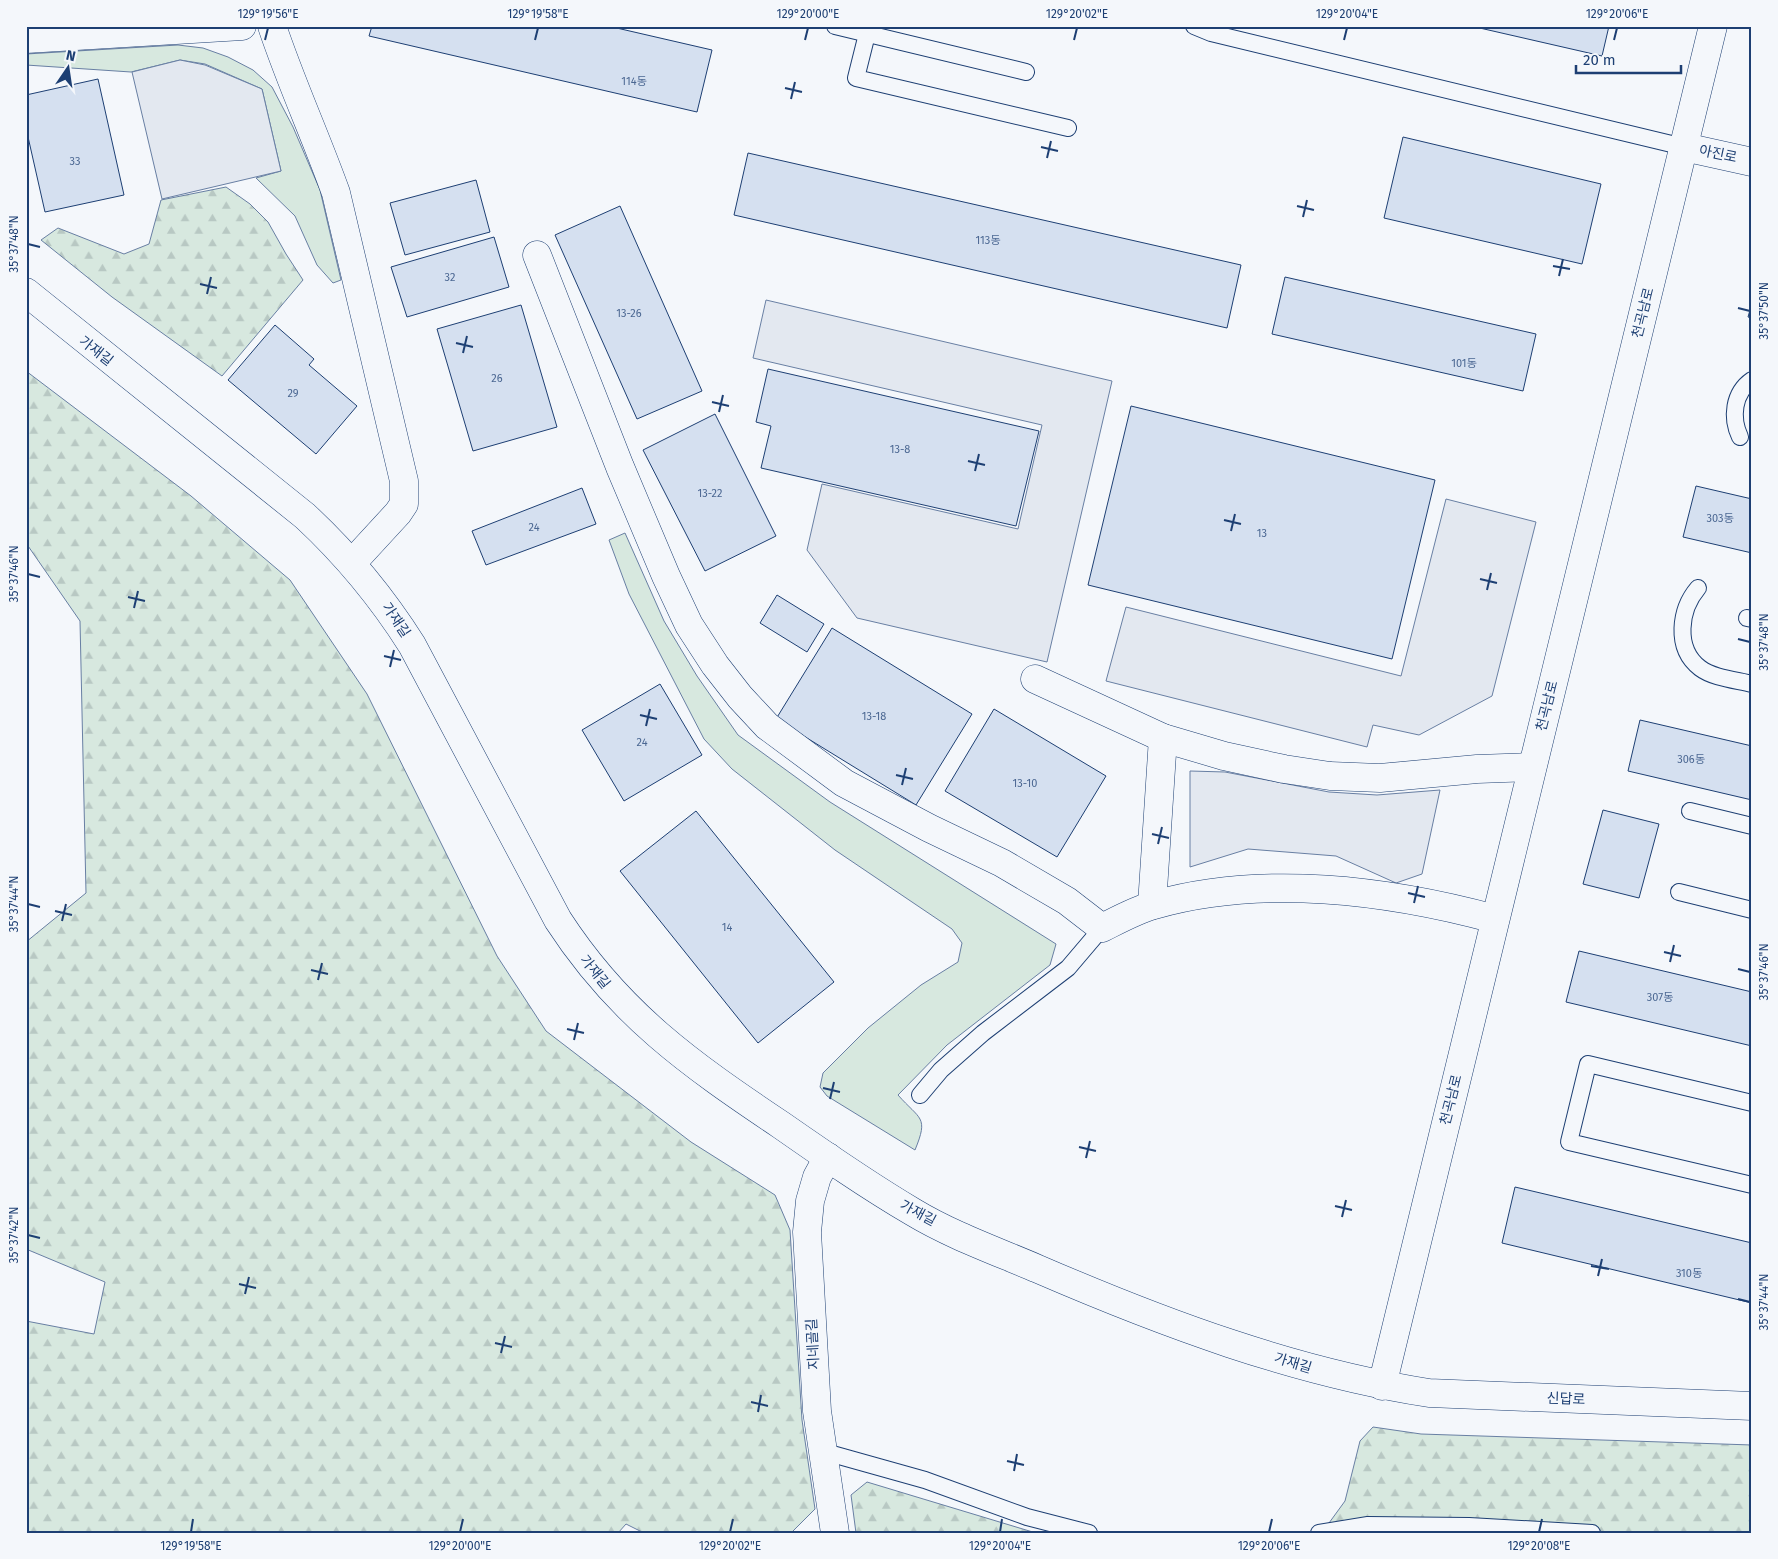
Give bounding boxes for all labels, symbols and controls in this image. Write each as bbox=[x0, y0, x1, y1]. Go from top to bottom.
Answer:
text: 129°19'56"E bbox=[237, 7, 299, 21]
text: 129°19'58"E bbox=[507, 7, 569, 21]
text: 129°20'00"E bbox=[776, 7, 840, 21]
text: 129°20'02"E bbox=[1046, 7, 1108, 21]
text: 129°20'04"E bbox=[1316, 7, 1378, 21]
text: 129°20'06"E bbox=[1586, 7, 1648, 21]
north arrow bbox=[42, 42, 92, 92]
scale bar bbox=[1576, 42, 1680, 74]
text: N bbox=[64, 46, 77, 65]
text: 20 m bbox=[1583, 51, 1616, 69]
house number: 114동 bbox=[621, 75, 647, 88]
street label: 아진로 bbox=[1697, 142, 1739, 166]
house number: 33 bbox=[70, 155, 80, 168]
text: 35°37'48"N bbox=[7, 215, 21, 273]
house number: 113동 bbox=[976, 234, 1000, 247]
house number: 32 bbox=[445, 271, 455, 284]
text: 35°37'50"N bbox=[1757, 282, 1771, 340]
street label: 천곡남로 bbox=[1629, 286, 1658, 340]
house number: 13-26 bbox=[616, 307, 642, 320]
street label: 가재길 bbox=[76, 332, 116, 370]
house number: 101동 bbox=[1451, 357, 1477, 370]
house number: 26 bbox=[491, 372, 503, 385]
house number: 29 bbox=[287, 387, 299, 400]
house number: 13-8 bbox=[890, 443, 910, 456]
house number: 13-22 bbox=[698, 487, 722, 500]
house number: 303동 bbox=[1706, 512, 1734, 525]
house number: 24 bbox=[529, 521, 540, 534]
house number: 13 bbox=[1257, 527, 1267, 540]
text: 35°37'46"N bbox=[7, 545, 21, 603]
street label: 가재길 bbox=[378, 599, 414, 641]
text: 35°37'48"N bbox=[1757, 613, 1771, 671]
street label: 천곡남로 bbox=[1533, 679, 1562, 733]
house number: 13-18 bbox=[862, 710, 886, 723]
house number: 24 bbox=[637, 736, 648, 749]
house number: 306동 bbox=[1677, 753, 1705, 766]
house number: 13-10 bbox=[1013, 777, 1037, 790]
text: 35°37'44"N bbox=[7, 876, 21, 932]
house number: 14 bbox=[722, 921, 732, 934]
text: 35°37'46"N bbox=[1757, 943, 1771, 1001]
street label: 가재길 bbox=[576, 952, 614, 992]
house number: 307동 bbox=[1647, 991, 1673, 1004]
street label: 천곡남로 bbox=[1437, 1073, 1466, 1127]
street label: 가재길 bbox=[897, 1196, 939, 1230]
text: 35°37'42"N bbox=[7, 1207, 21, 1263]
house number: 310동 bbox=[1676, 1267, 1702, 1280]
text: 35°37'44"N bbox=[1757, 1274, 1771, 1330]
street label: 지네골길 bbox=[803, 1318, 823, 1370]
street label: 가재길 bbox=[1272, 1349, 1314, 1377]
street label: 신답로 bbox=[1546, 1390, 1586, 1408]
text: 129°19'58"E bbox=[160, 1539, 222, 1553]
text: 129°20'00"E bbox=[428, 1539, 492, 1553]
text: 129°20'02"E bbox=[699, 1539, 761, 1553]
text: 129°20'04"E bbox=[969, 1539, 1031, 1553]
text: 129°20'06"E bbox=[1238, 1539, 1300, 1553]
text: 129°20'08"E bbox=[1508, 1539, 1570, 1553]

